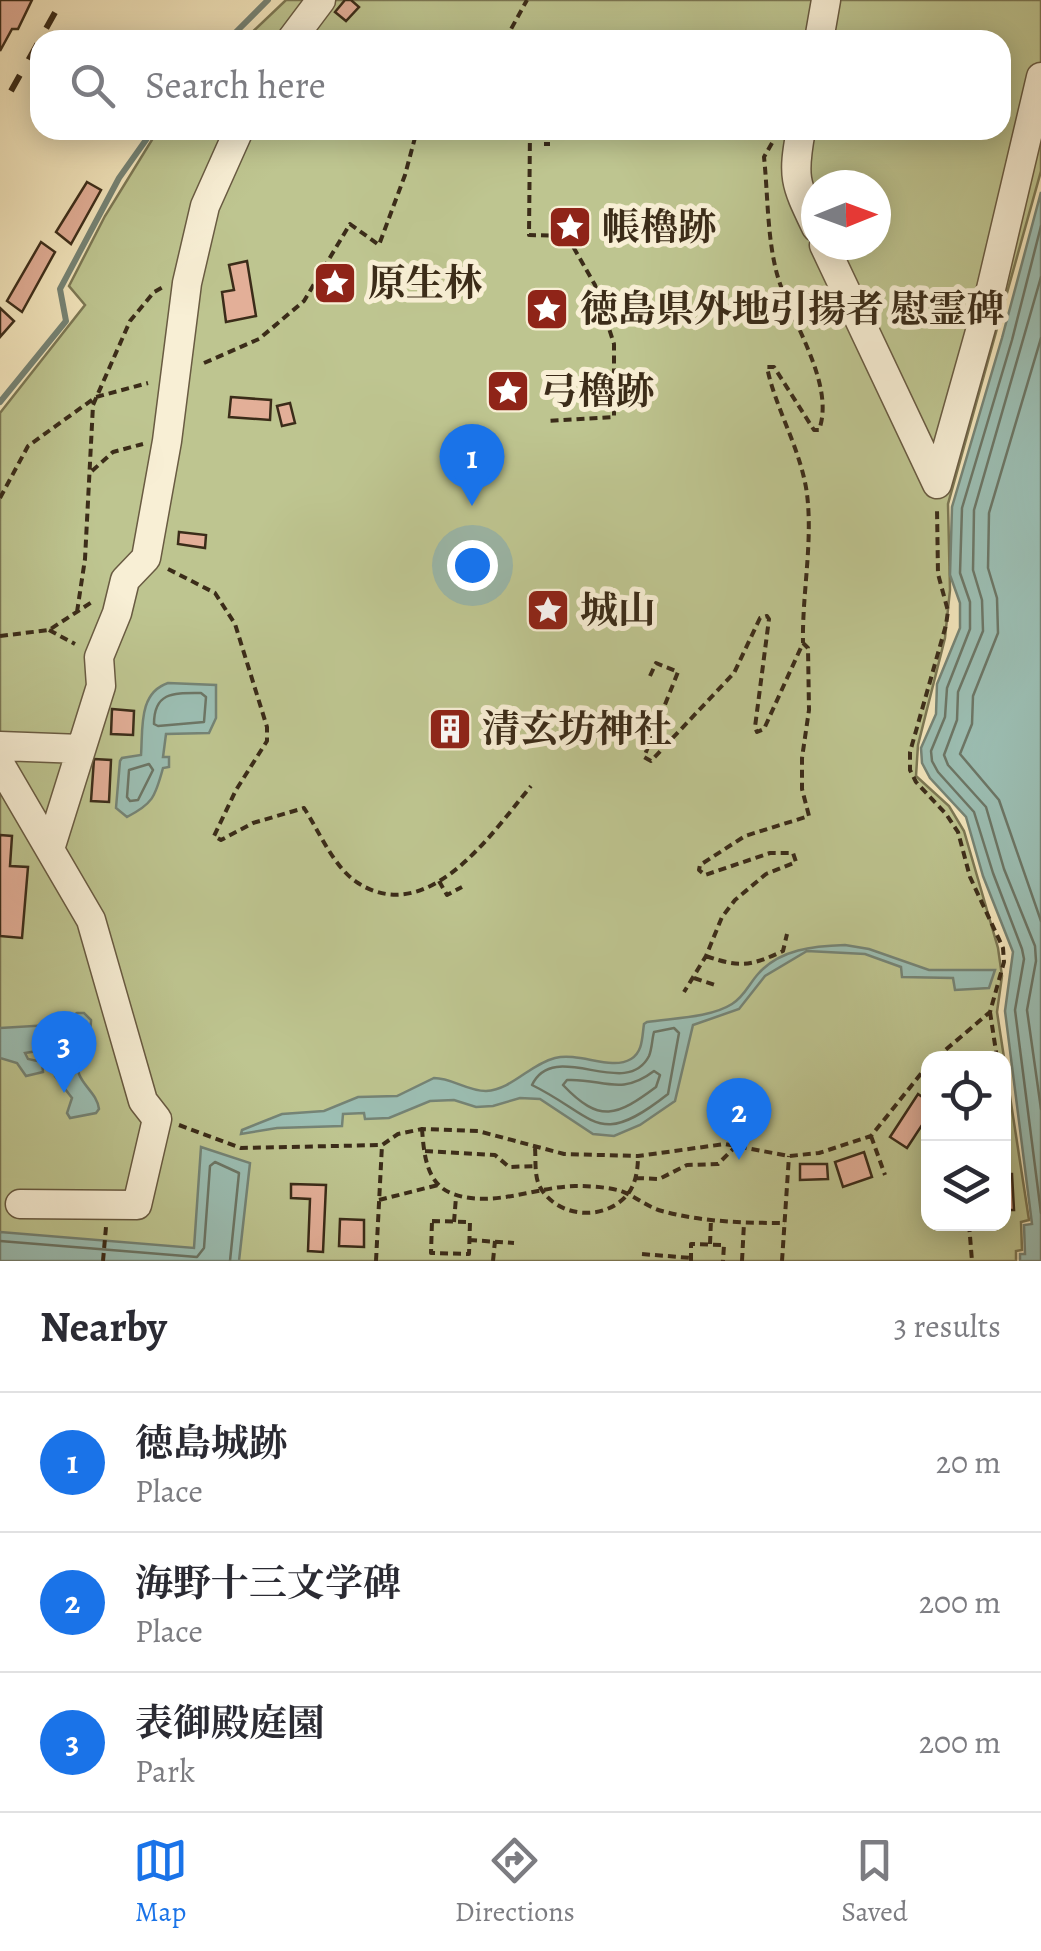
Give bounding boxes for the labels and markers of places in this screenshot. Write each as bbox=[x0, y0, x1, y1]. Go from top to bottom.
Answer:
place label: 帳櫓跡 bbox=[602, 201, 716, 253]
place icon: 帳櫓跡 bbox=[547, 204, 593, 250]
place label: 原生林 bbox=[368, 257, 482, 309]
place icon: 原生林 bbox=[312, 260, 358, 306]
place label: 徳島県外地引揚者 慰霊碑 bbox=[580, 283, 1005, 335]
place icon: 徳島県外地引揚者 慰霊碑 bbox=[524, 286, 570, 332]
place label: 弓櫓跡 bbox=[540, 365, 654, 417]
place icon: 弓櫓跡 bbox=[485, 368, 531, 414]
pin: 1 bbox=[440, 424, 504, 506]
place label: 城山 bbox=[580, 584, 656, 636]
place icon: 城山 bbox=[525, 587, 571, 633]
place label: 清玄坊神社 bbox=[482, 703, 672, 755]
building icon: 清玄坊神社 bbox=[427, 706, 473, 752]
pin: 3 bbox=[32, 1010, 96, 1093]
pin: 2 bbox=[706, 1078, 772, 1160]

